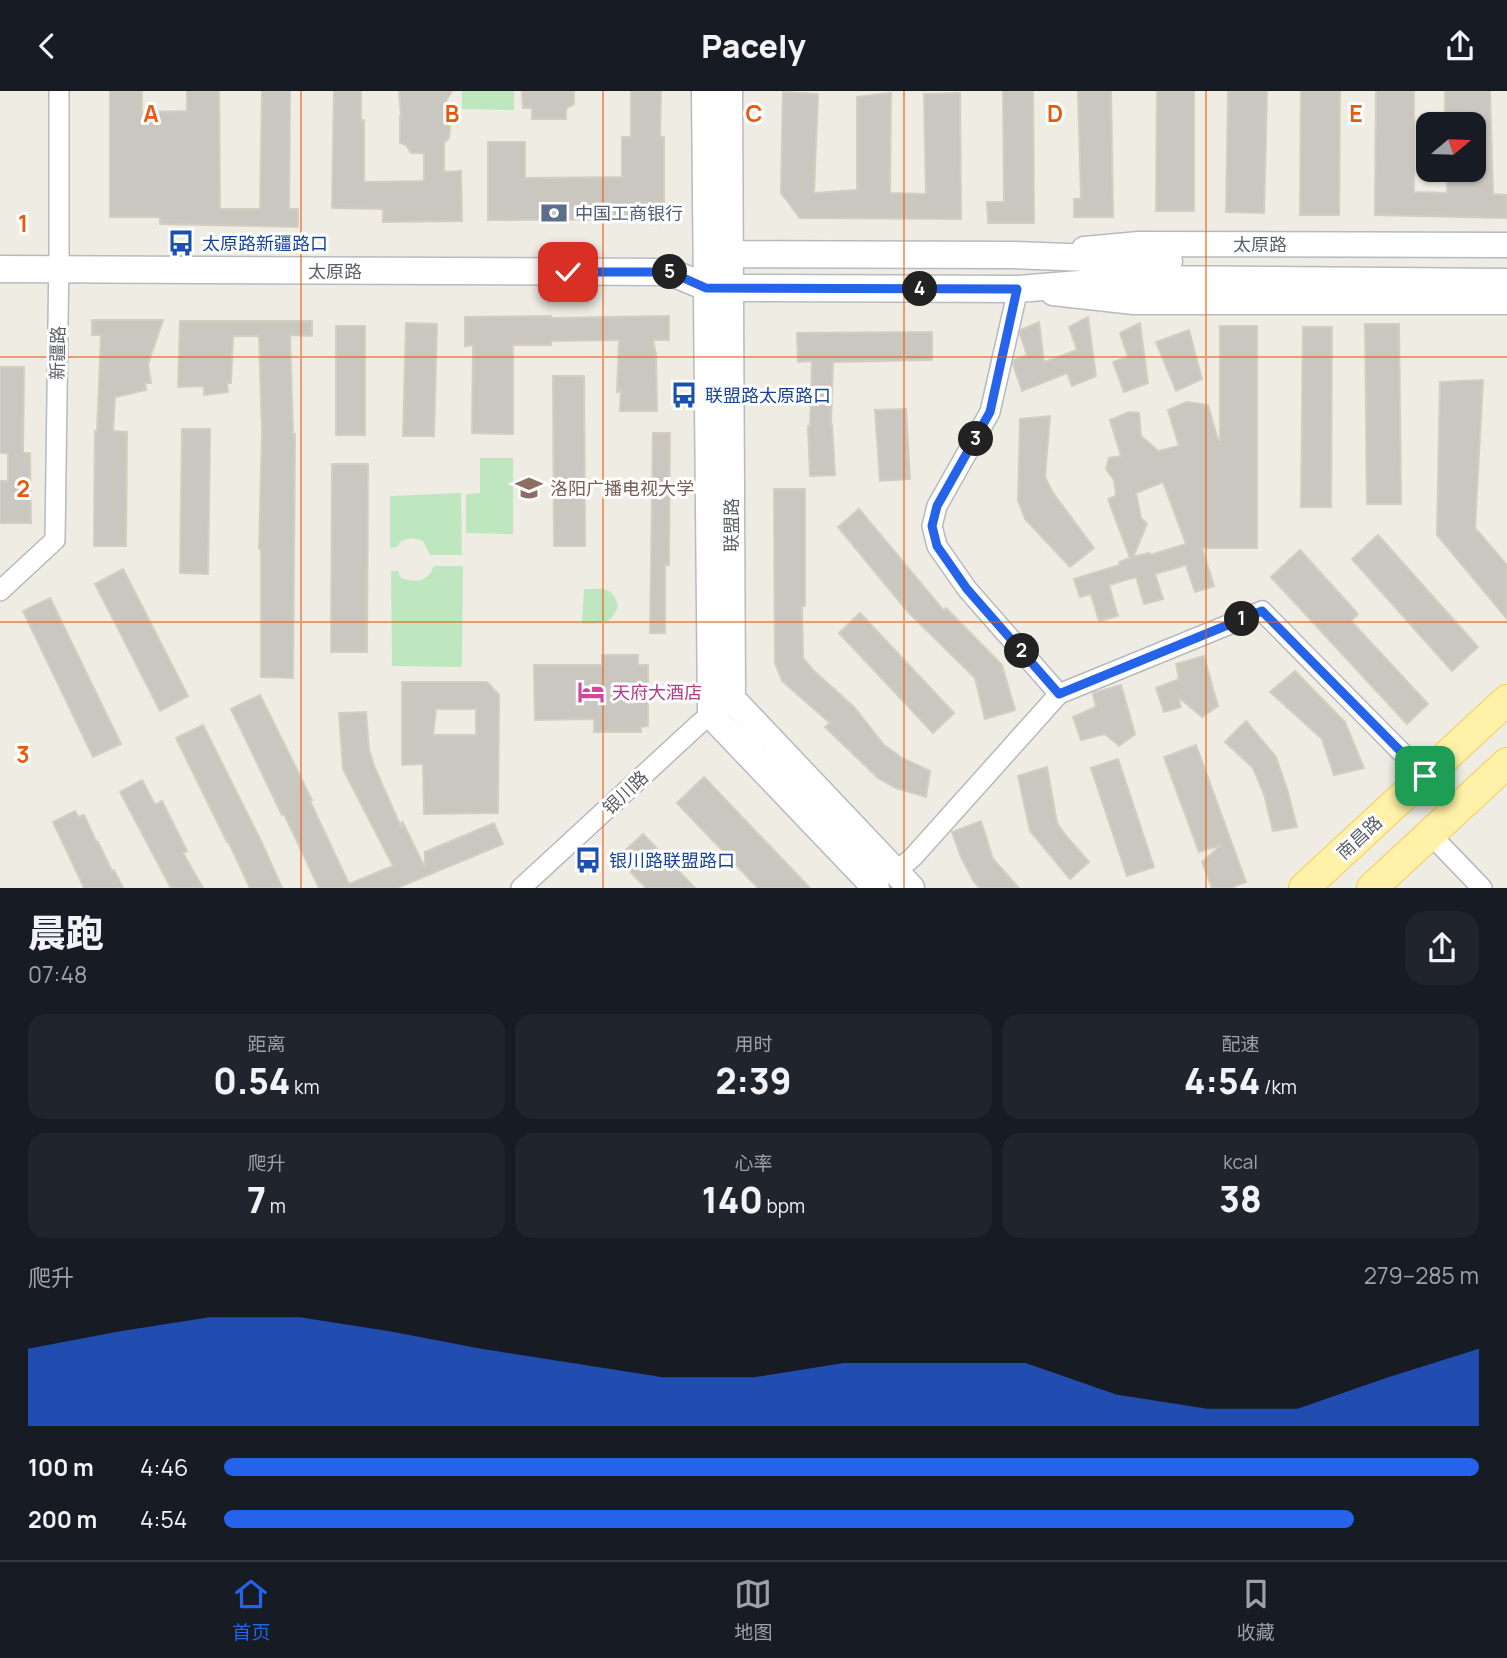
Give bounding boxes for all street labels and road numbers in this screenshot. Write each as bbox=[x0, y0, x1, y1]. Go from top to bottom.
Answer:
street label: 太原路 bbox=[1233, 232, 1287, 256]
street label: 太原路 bbox=[308, 259, 362, 283]
street label: 新疆路 bbox=[45, 326, 69, 380]
street label: 联盟路 bbox=[719, 498, 743, 552]
street label: 银川路 bbox=[597, 765, 653, 819]
street label: 南昌路 bbox=[1331, 810, 1387, 864]

